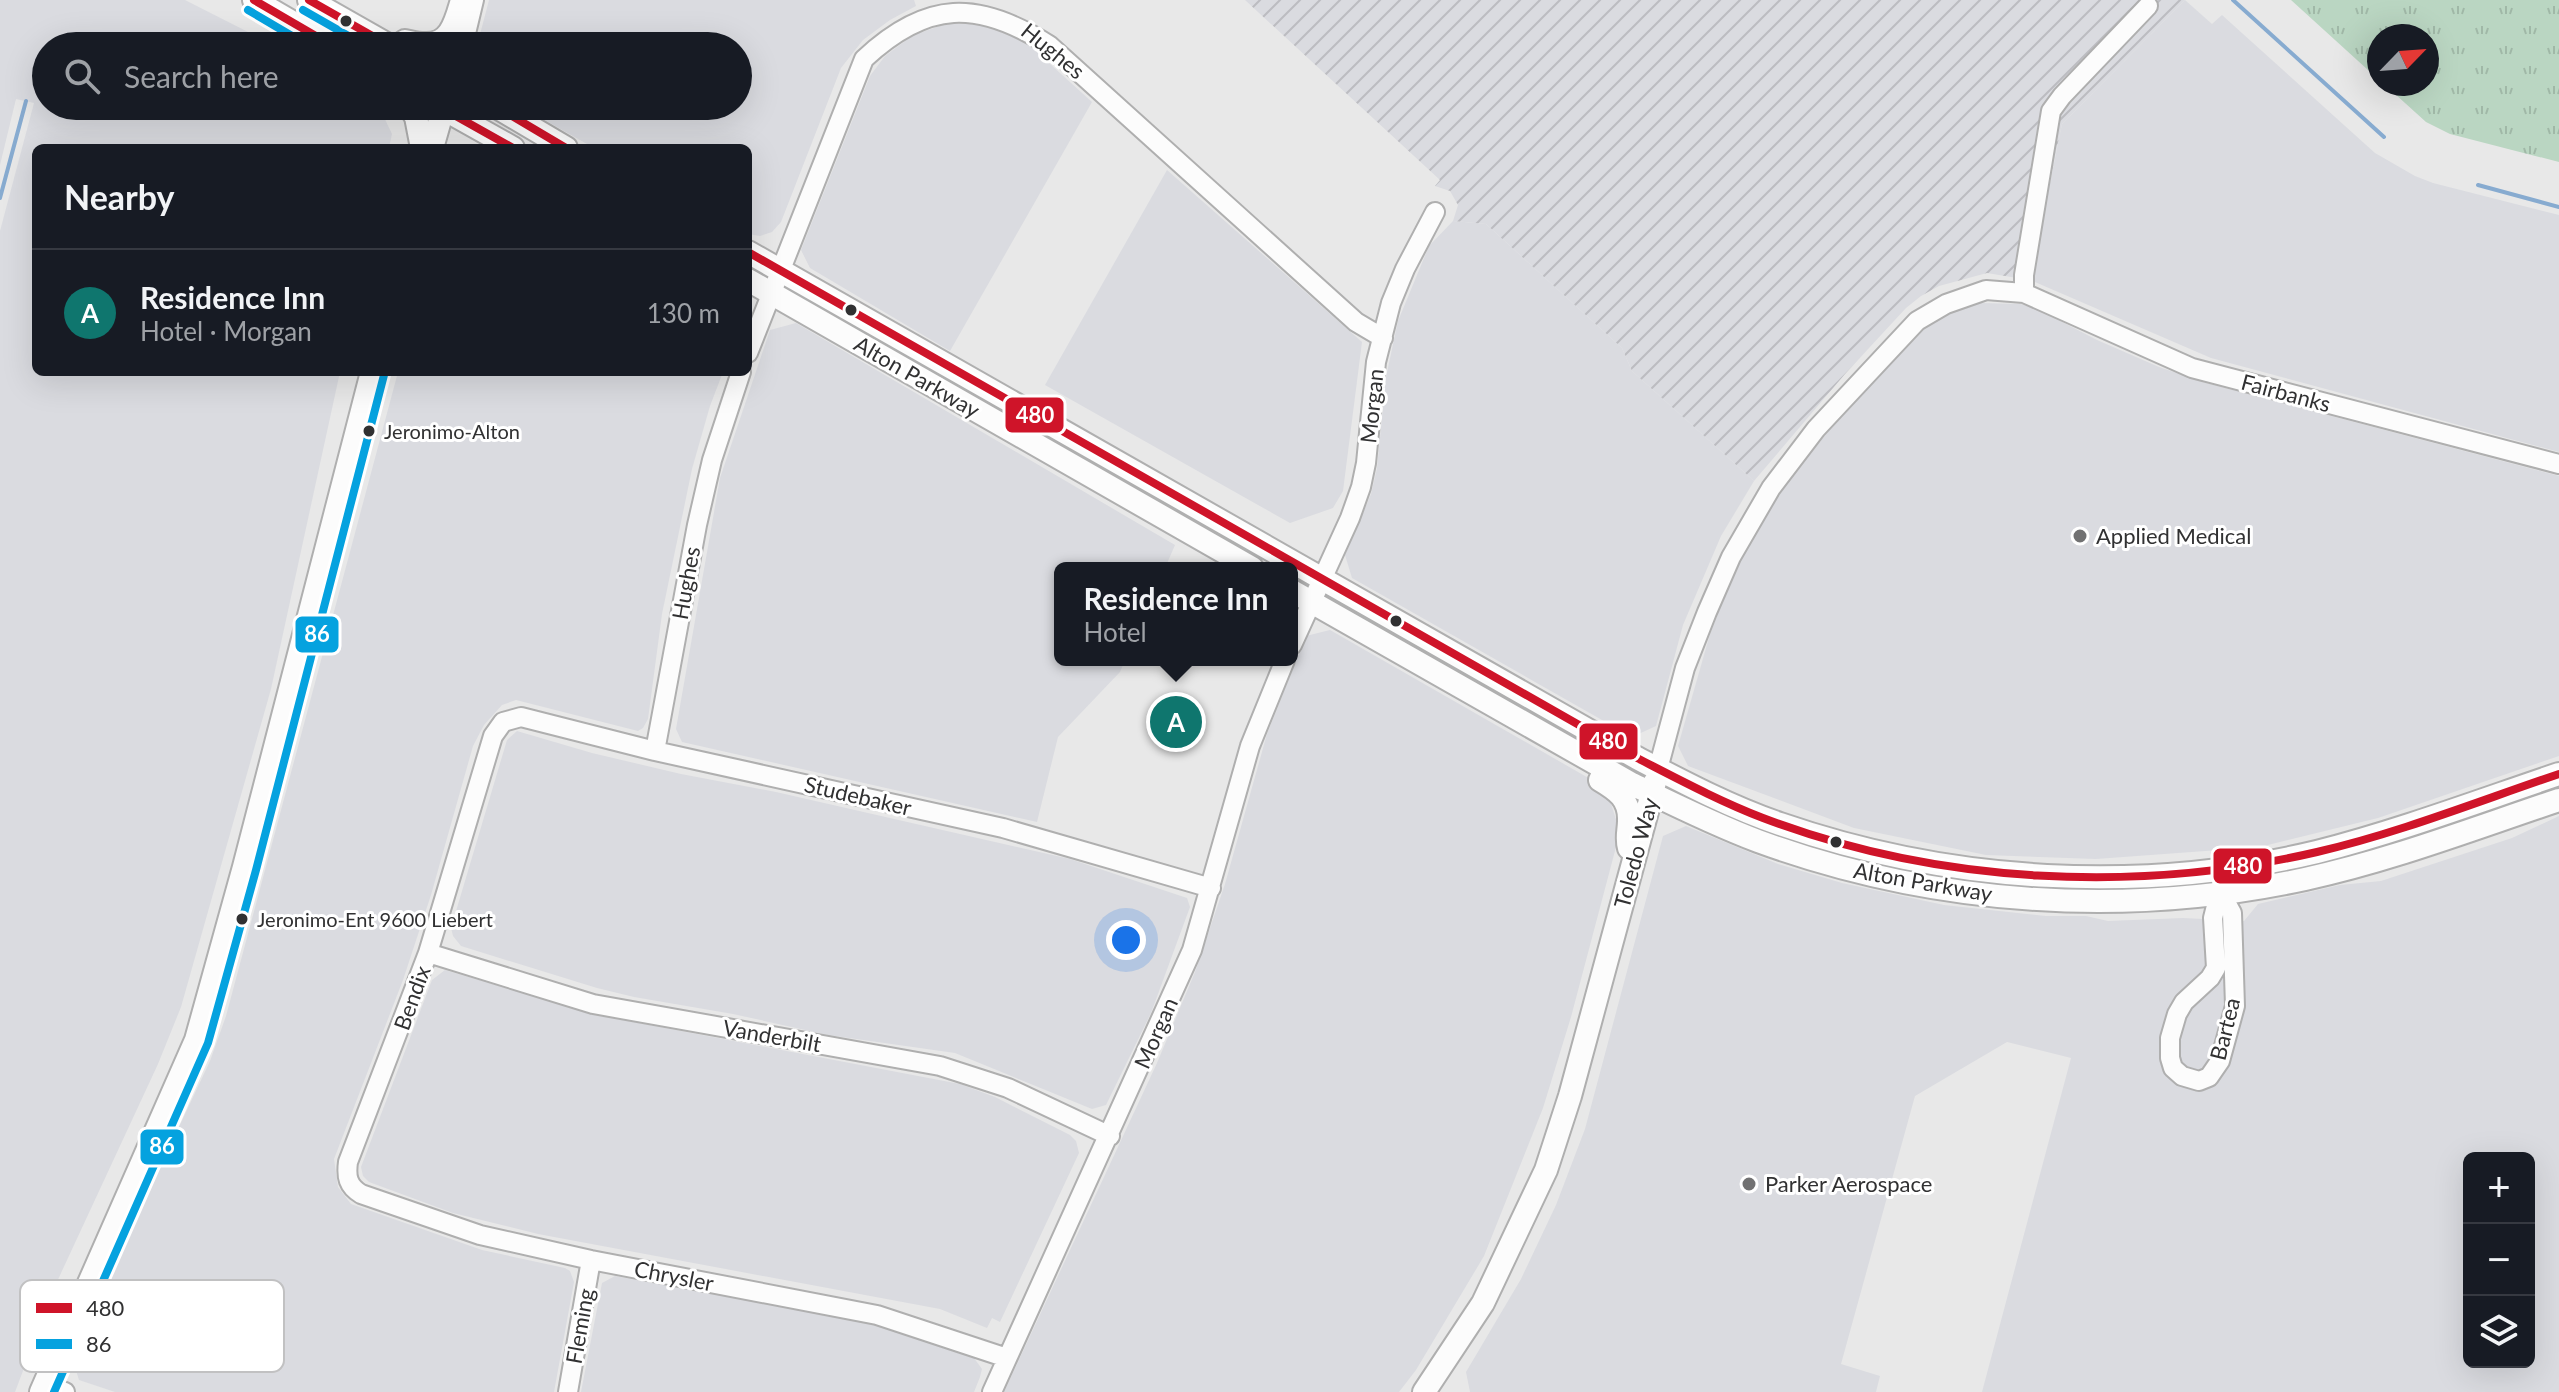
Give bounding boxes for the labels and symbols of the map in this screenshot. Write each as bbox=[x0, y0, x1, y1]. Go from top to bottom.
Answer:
unlabelled marker bbox=[338, 13, 354, 29]
street label: Hughes bbox=[1016, 17, 1090, 84]
north arrow bbox=[2367, 24, 2439, 96]
unlabelled marker bbox=[843, 302, 859, 318]
street label: Alton Parkway bbox=[850, 330, 985, 424]
street label: Morgan bbox=[1354, 367, 1389, 445]
street label: Fairbanks bbox=[2239, 368, 2334, 417]
line badge: 480 bbox=[1004, 396, 1065, 434]
text: 480 bbox=[1016, 401, 1054, 428]
place label: Jeronimo-Alton bbox=[384, 419, 520, 443]
marker: Jeronimo-Alton bbox=[361, 423, 377, 439]
place label: Applied Medical bbox=[2096, 522, 2251, 549]
marker: Applied Medical bbox=[2071, 527, 2089, 545]
street label: Hughes bbox=[666, 544, 705, 622]
unlabelled marker bbox=[1388, 613, 1404, 629]
line badge: 86 bbox=[294, 615, 340, 654]
text: 86 bbox=[304, 620, 330, 647]
pin: A bbox=[1150, 692, 1202, 752]
line badge: 480 bbox=[1578, 722, 1639, 761]
text: 480 bbox=[1589, 727, 1627, 754]
street label: Studebaker bbox=[802, 770, 914, 821]
street label: Toledo Way bbox=[1608, 794, 1663, 911]
unlabelled marker bbox=[1828, 834, 1844, 850]
line badge: 480 bbox=[2212, 847, 2273, 885]
text: 480 bbox=[2224, 852, 2262, 879]
street label: Alton Parkway bbox=[1852, 856, 1995, 907]
place label: Jeronimo-Ent 9600 Liebert bbox=[257, 907, 493, 931]
marker: Jeronimo-Ent 9600 Liebert bbox=[234, 911, 250, 927]
your location bbox=[1106, 920, 1146, 960]
street label: Bendix bbox=[387, 962, 436, 1034]
street label: Morgan bbox=[1128, 993, 1183, 1073]
street label: Bartea bbox=[2204, 995, 2245, 1063]
street label: Vanderbilt bbox=[721, 1014, 823, 1057]
line badge: 86 bbox=[139, 1128, 185, 1166]
text: 86 bbox=[149, 1132, 175, 1159]
place label: Parker Aerospace bbox=[1765, 1170, 1932, 1197]
marker: Parker Aerospace bbox=[1740, 1175, 1758, 1193]
street label: Chrysler bbox=[632, 1255, 716, 1296]
legend bbox=[20, 1280, 284, 1372]
street label: Fleming bbox=[560, 1286, 599, 1366]
text: 480 bbox=[86, 1294, 125, 1321]
text: 86 bbox=[86, 1330, 112, 1357]

